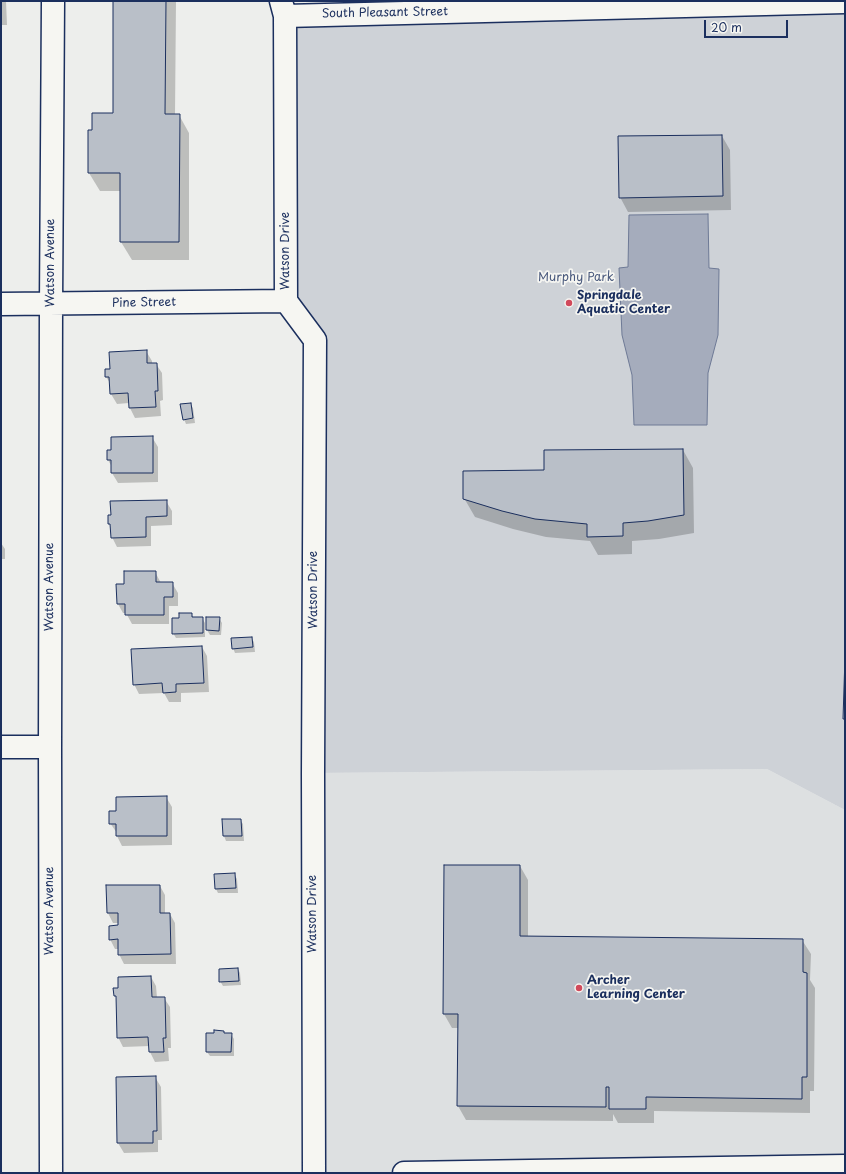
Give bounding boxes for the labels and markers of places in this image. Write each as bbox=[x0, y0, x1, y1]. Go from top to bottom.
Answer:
place label: Springdale Aquatic Center bbox=[577, 289, 670, 317]
marker: Springdale Aquatic Center bbox=[564, 298, 574, 308]
place label: Archer Learning Center bbox=[587, 974, 685, 1002]
marker: Archer Learning Center bbox=[574, 983, 584, 993]

